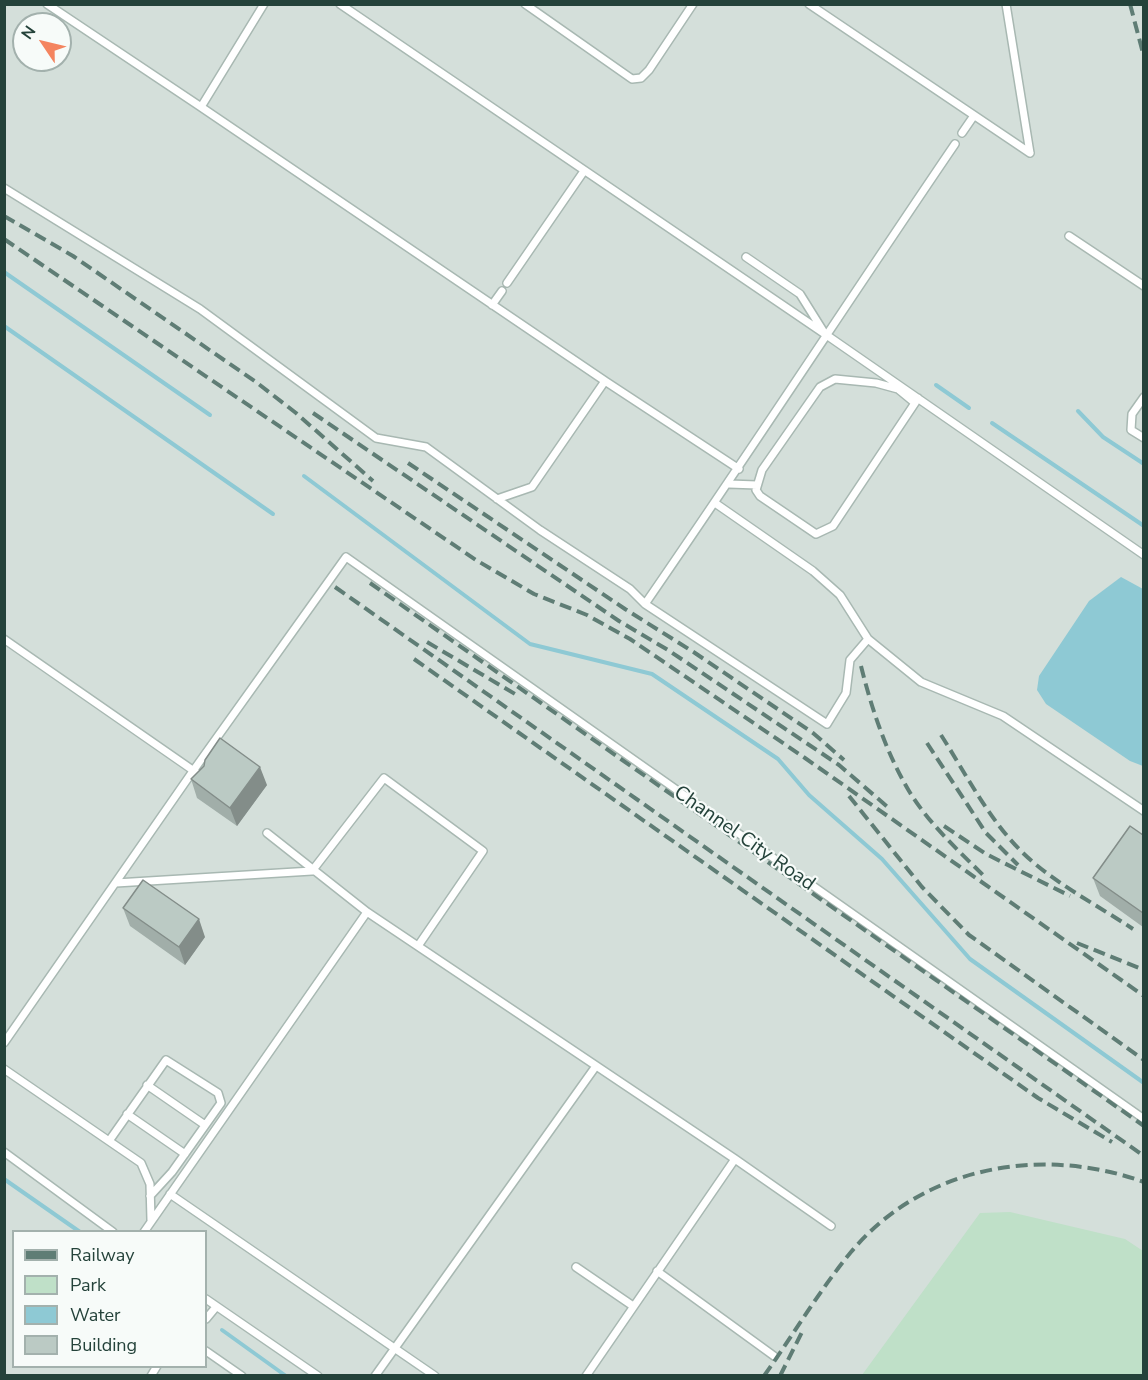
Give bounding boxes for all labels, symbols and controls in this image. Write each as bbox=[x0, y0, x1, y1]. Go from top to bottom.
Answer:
north arrow bbox=[12, 12, 72, 72]
text: N bbox=[16, 22, 41, 44]
street label: Channel City Road bbox=[669, 781, 819, 897]
legend bbox=[12, 1230, 207, 1368]
text: Railway bbox=[70, 1243, 135, 1267]
text: Park bbox=[70, 1273, 106, 1297]
text: Water bbox=[70, 1303, 121, 1327]
text: Building bbox=[70, 1333, 137, 1357]

